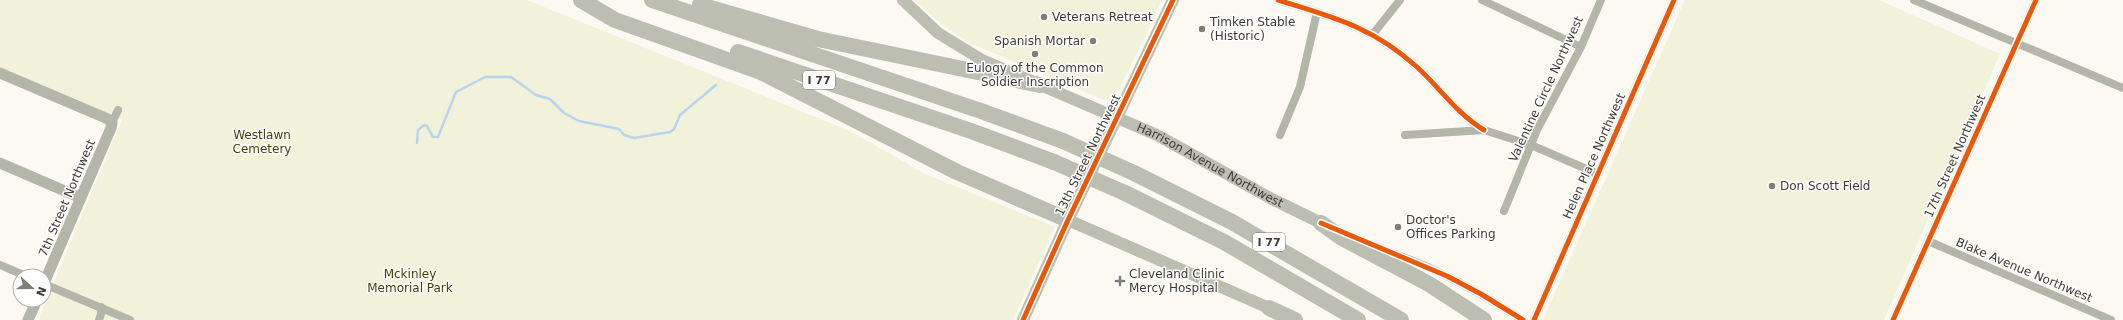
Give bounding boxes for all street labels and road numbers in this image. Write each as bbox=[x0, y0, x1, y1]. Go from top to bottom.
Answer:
street label: Valentine Circle Northwest bbox=[1506, 14, 1586, 164]
road number: I 77 bbox=[803, 71, 835, 89]
street label: Helen Place Northwest bbox=[1560, 91, 1628, 221]
street label: 13th Street Northwest bbox=[1052, 92, 1124, 218]
street label: 17th Street Northwest bbox=[1921, 92, 1989, 220]
street label: Harrison Avenue Northwest bbox=[1135, 120, 1286, 211]
street label: 7th Street Northwest bbox=[36, 137, 98, 259]
road number: I 77 bbox=[1253, 233, 1285, 251]
street label: Blake Avenue Northwest bbox=[1954, 235, 2095, 305]

